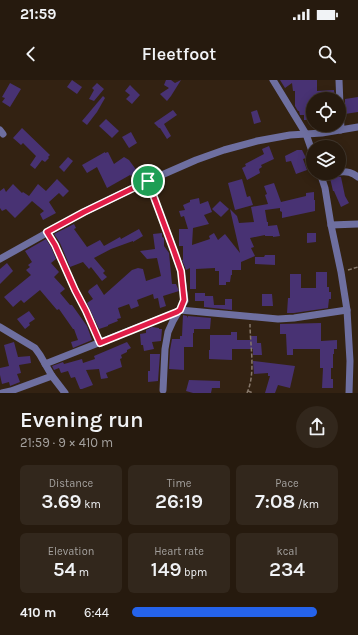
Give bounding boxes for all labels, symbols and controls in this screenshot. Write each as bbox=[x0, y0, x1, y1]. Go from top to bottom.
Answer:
text: 21:59 bbox=[20, 5, 56, 23]
icon: back bbox=[20, 43, 42, 65]
text: Fleetfoot bbox=[142, 43, 216, 65]
icon: search bbox=[316, 43, 338, 65]
map controls bbox=[306, 92, 346, 180]
button: locate bbox=[306, 92, 346, 132]
button: layers bbox=[306, 140, 346, 180]
pin bbox=[131, 164, 165, 198]
icon: arrive bbox=[137, 170, 159, 192]
button: share bbox=[296, 406, 338, 448]
text: Evening run bbox=[20, 407, 144, 433]
text: 21:59 · 9 × 410 m bbox=[20, 435, 113, 450]
text: Distance bbox=[49, 477, 93, 490]
text: Time bbox=[167, 477, 191, 490]
text: Pace bbox=[275, 477, 299, 490]
text: 3.69 bbox=[41, 490, 82, 513]
text: 26:19 bbox=[155, 490, 203, 513]
text: 7:08 bbox=[255, 490, 295, 513]
text: km bbox=[82, 498, 101, 511]
text: /km bbox=[295, 498, 319, 511]
text: Elevation bbox=[48, 545, 94, 558]
text: Heart rate bbox=[154, 545, 204, 558]
text: kcal bbox=[276, 545, 298, 558]
text: 54 bbox=[53, 558, 76, 581]
text: 149 bbox=[151, 558, 181, 581]
text: 234 bbox=[269, 558, 305, 581]
text: m bbox=[76, 566, 89, 579]
text: bpm bbox=[181, 566, 207, 579]
text: 410 m bbox=[20, 605, 56, 620]
text: 6:44 bbox=[84, 605, 109, 620]

